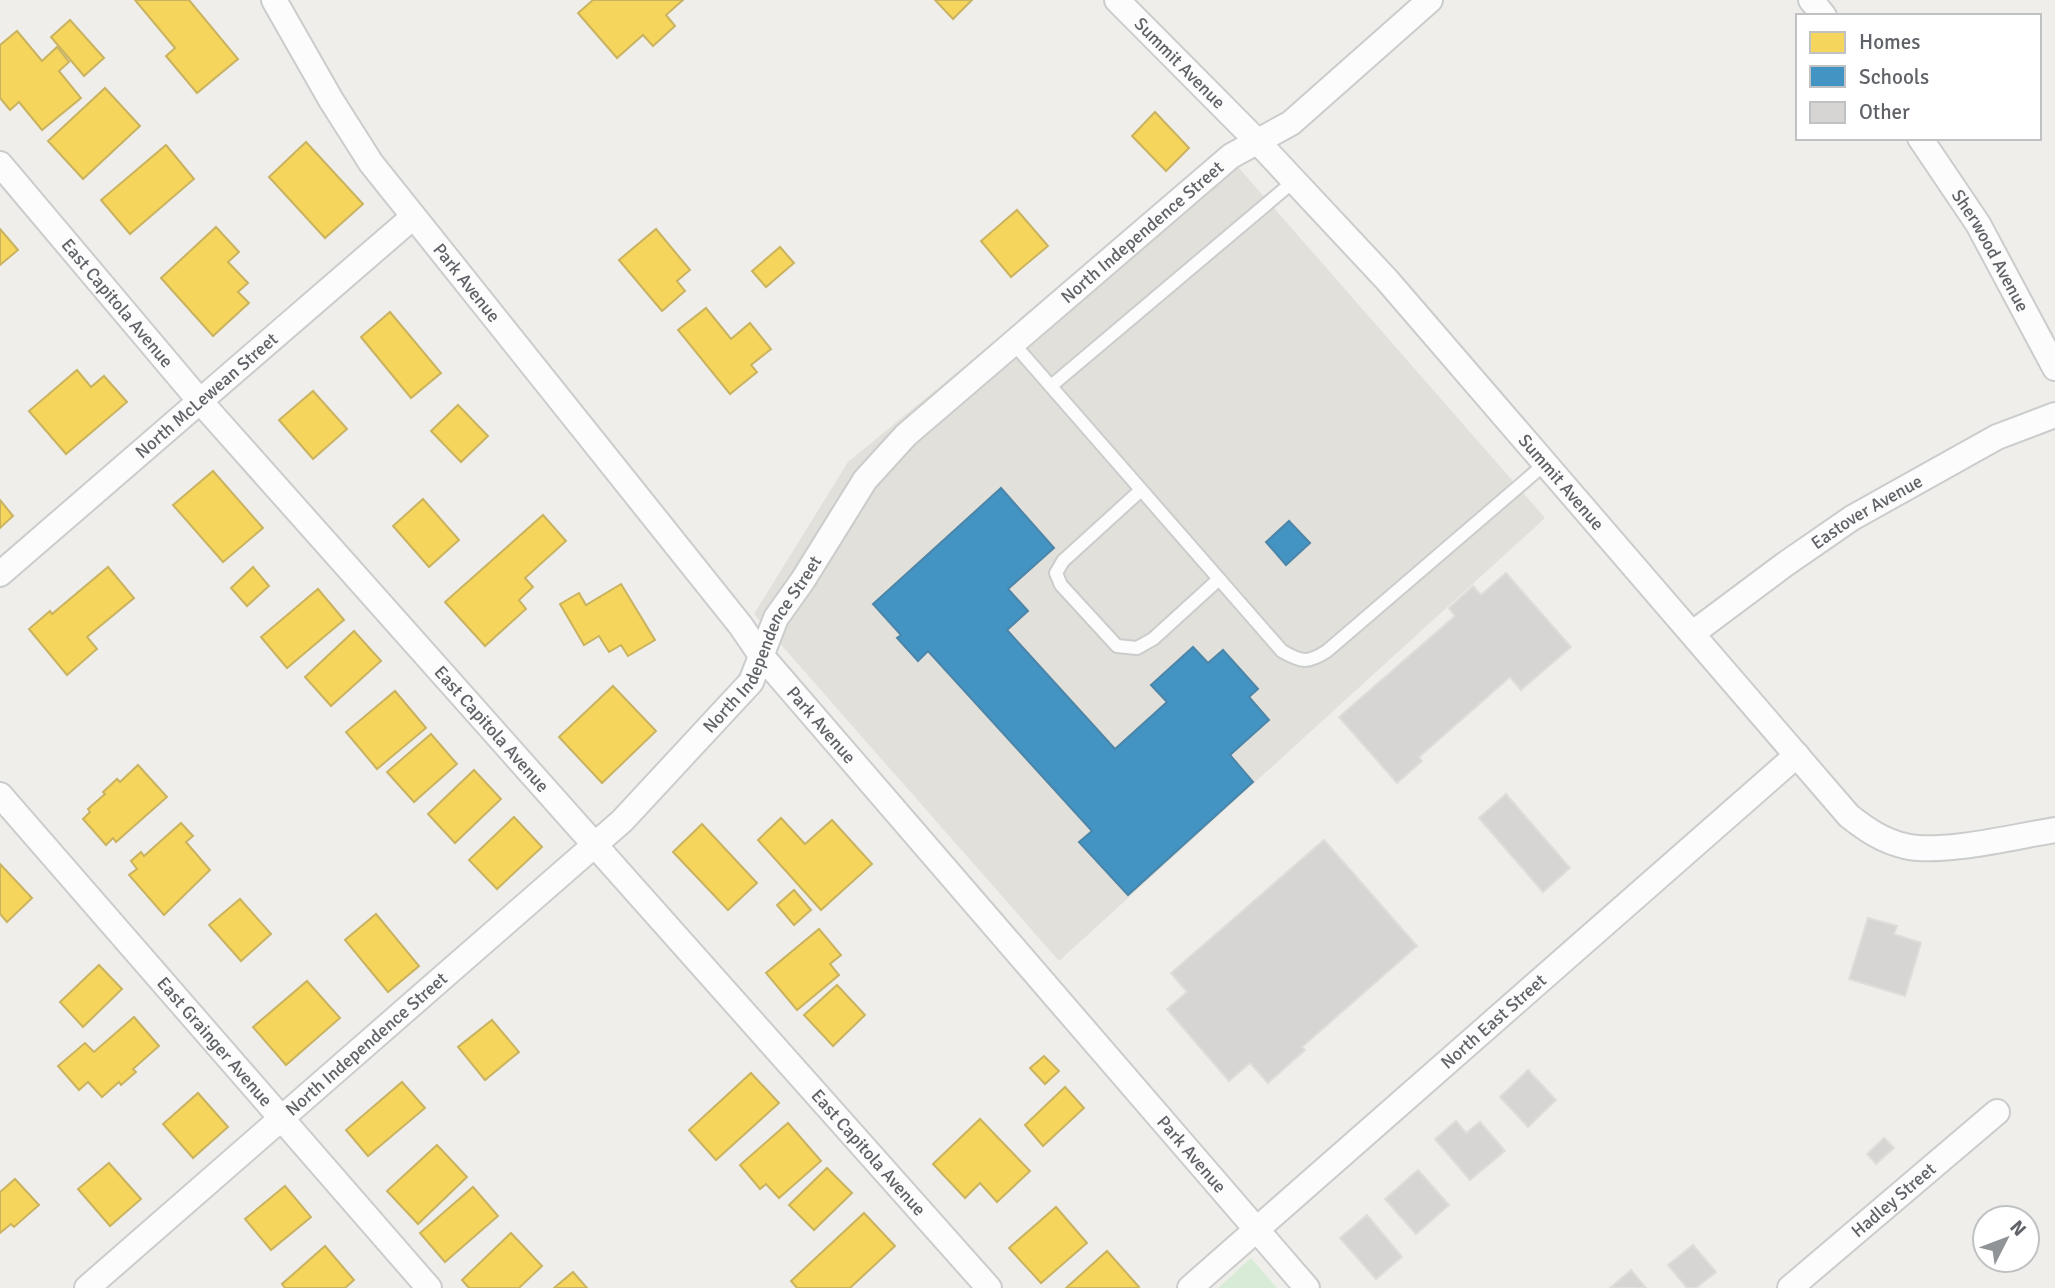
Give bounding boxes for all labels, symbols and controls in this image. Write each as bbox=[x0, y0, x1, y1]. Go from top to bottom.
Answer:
street label: Summit Avenue bbox=[1130, 13, 1230, 113]
legend bbox=[1796, 14, 2041, 140]
text: Homes bbox=[1859, 29, 1921, 55]
text: Schools bbox=[1859, 64, 1929, 90]
text: Other bbox=[1859, 99, 1910, 125]
street label: North Independence Street bbox=[1056, 156, 1228, 308]
street label: Sherwood Avenue bbox=[1947, 185, 2034, 316]
street label: East Capitola Avenue bbox=[57, 234, 178, 372]
street label: Park Avenue bbox=[428, 239, 505, 327]
street label: North McLewean Street bbox=[131, 328, 282, 463]
street label: Summit Avenue bbox=[1514, 430, 1609, 535]
street label: Eastover Avenue bbox=[1807, 470, 1926, 554]
street label: North Independence Street bbox=[698, 552, 826, 738]
street label: East Capitola Avenue bbox=[430, 661, 554, 797]
street label: Park Avenue bbox=[782, 682, 861, 768]
street label: North Independence Street bbox=[281, 968, 452, 1121]
street label: North East Street bbox=[1436, 969, 1551, 1074]
street label: East Grainger Avenue bbox=[152, 972, 277, 1111]
street label: East Capitola Avenue bbox=[806, 1085, 931, 1220]
street label: Park Avenue bbox=[1152, 1111, 1231, 1197]
street label: Hadley Street bbox=[1847, 1158, 1940, 1242]
north arrow bbox=[1971, 1204, 2041, 1274]
text: N bbox=[2005, 1215, 2031, 1241]

